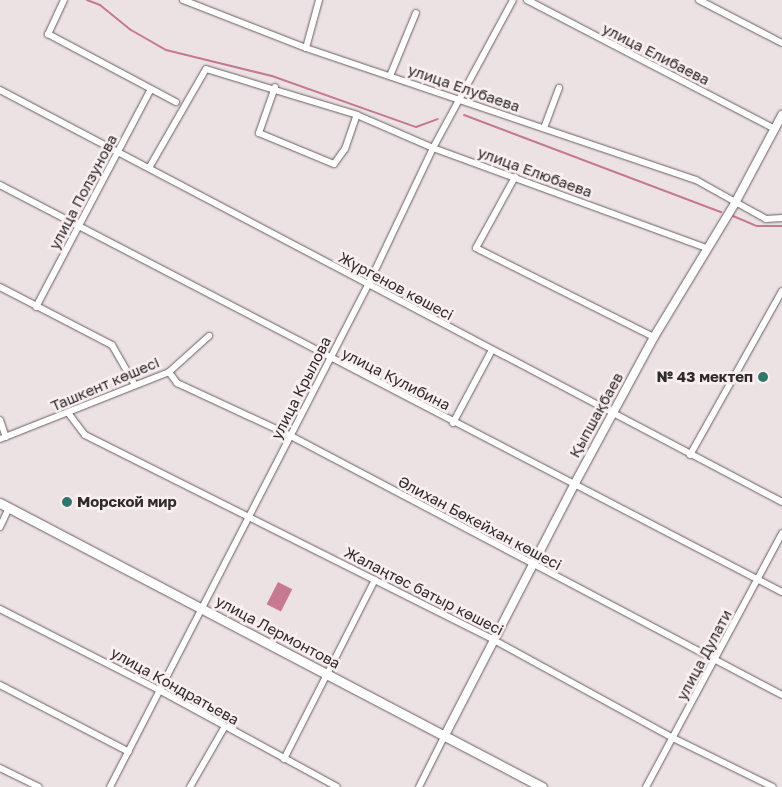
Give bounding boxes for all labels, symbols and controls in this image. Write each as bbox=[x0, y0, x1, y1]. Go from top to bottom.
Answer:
street label: улица Елибаева bbox=[599, 19, 713, 89]
street label: улица Елубаева bbox=[406, 60, 522, 116]
street label: улица Ползунова bbox=[45, 131, 121, 253]
street label: улица Елюбаева bbox=[475, 143, 595, 201]
street label: Жүргенов көшесі bbox=[335, 248, 457, 324]
street label: улица Крылова bbox=[267, 334, 335, 442]
street label: улица Кулибина bbox=[339, 344, 453, 414]
street label: Ташкент көшесі bbox=[48, 353, 162, 415]
place label: № 43 мектеп bbox=[656, 368, 753, 386]
street label: Қыпшақбаев bbox=[565, 369, 627, 461]
marker: № 43 мектеп bbox=[757, 371, 769, 383]
street label: Әлихан Бөкейхан көшесі bbox=[395, 472, 565, 574]
place label: Морской мир bbox=[77, 493, 177, 511]
marker: Морской мир bbox=[61, 496, 73, 508]
street label: Жалаңтөс батыр көшесі bbox=[341, 543, 507, 639]
street label: улица Лермонтова bbox=[213, 592, 343, 672]
street label: улица Дулати bbox=[673, 607, 735, 703]
street label: улица Кондратьева bbox=[108, 643, 242, 729]

